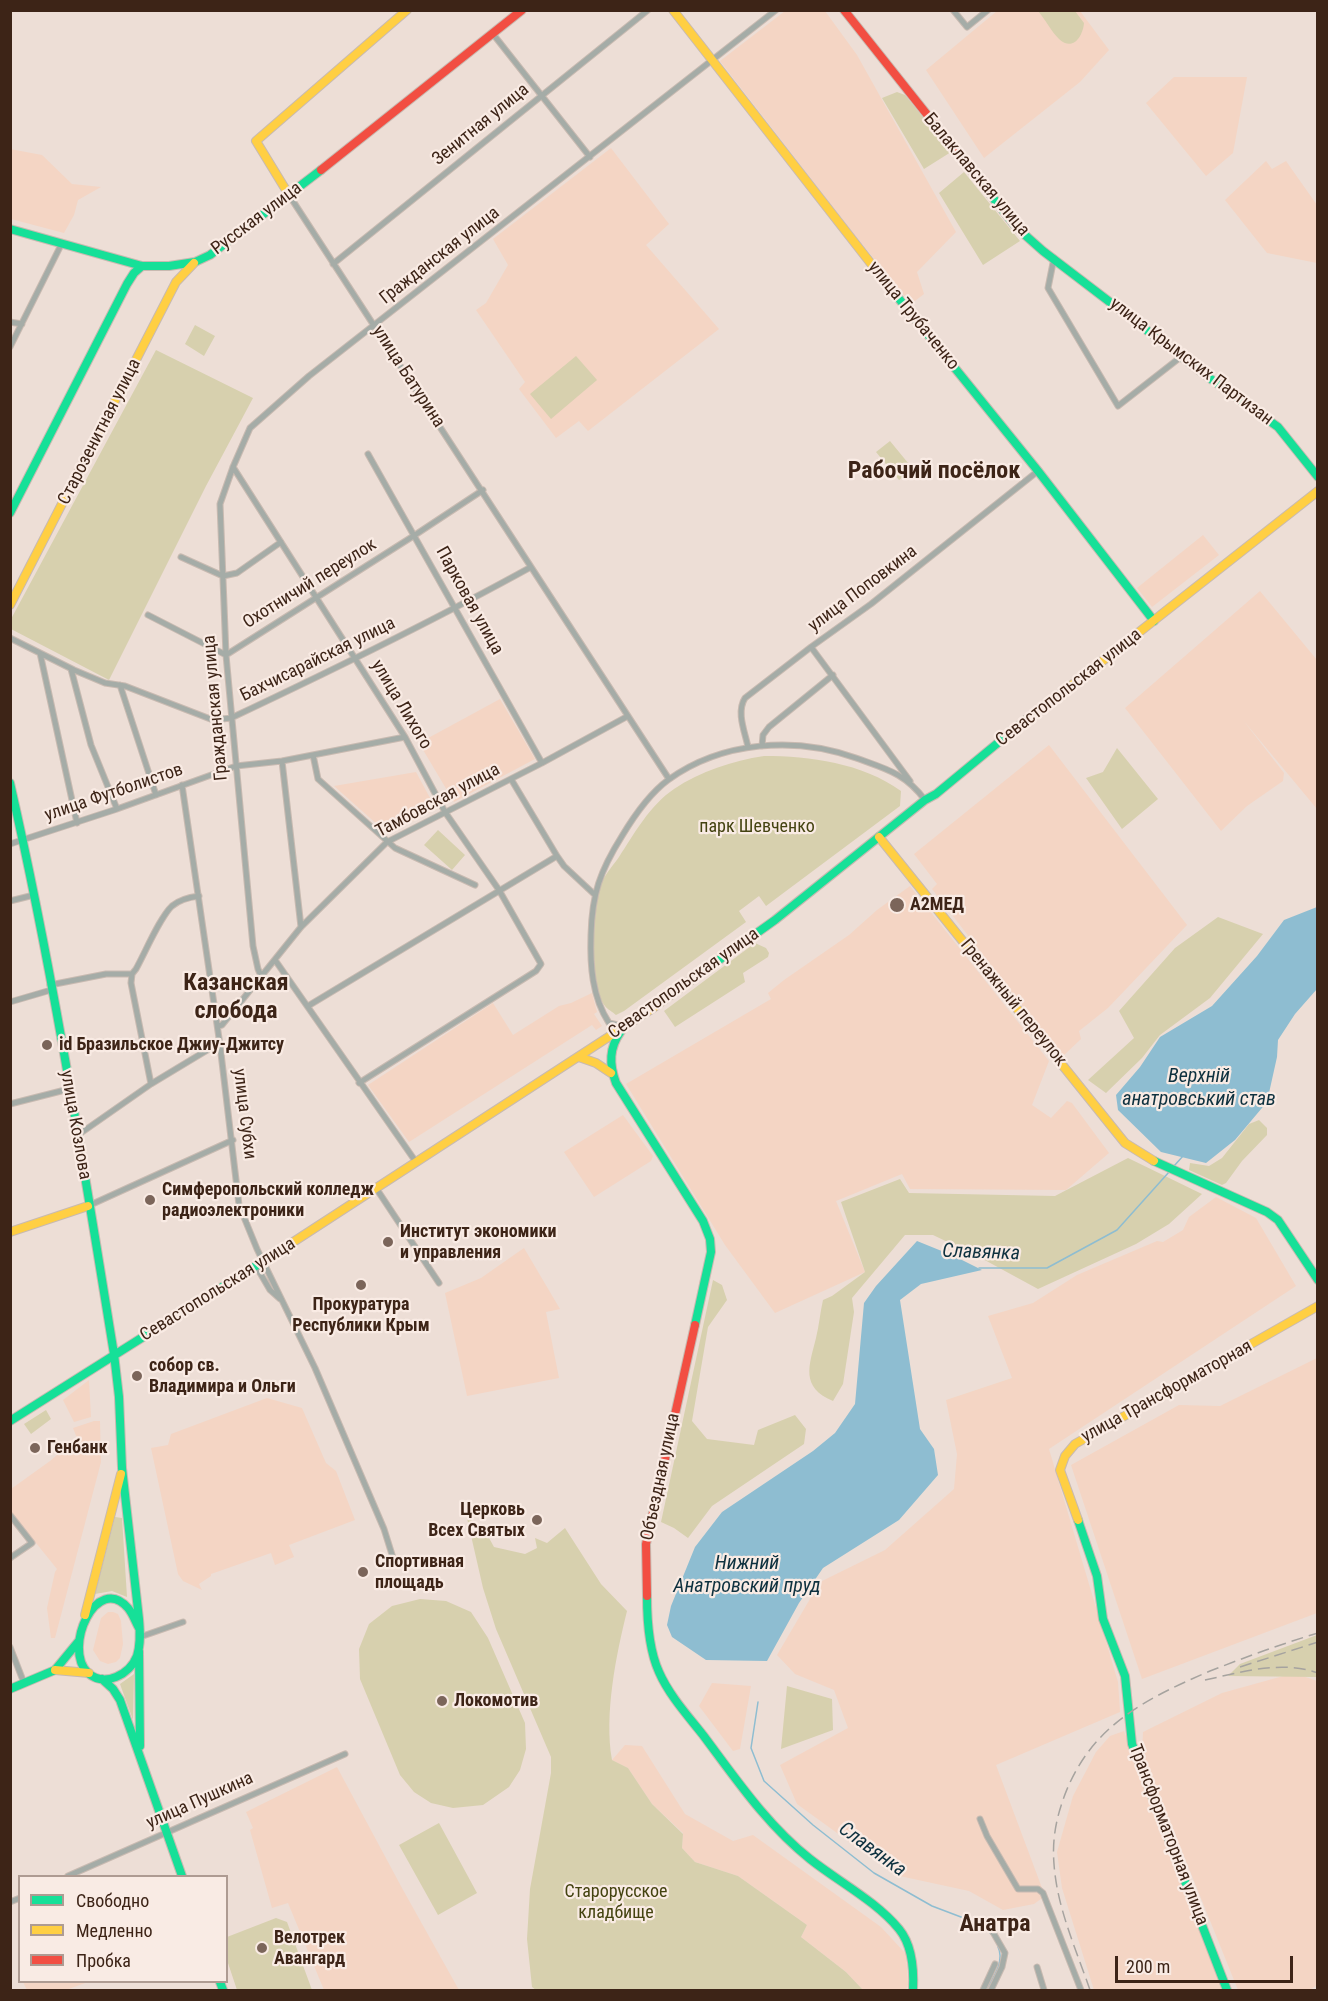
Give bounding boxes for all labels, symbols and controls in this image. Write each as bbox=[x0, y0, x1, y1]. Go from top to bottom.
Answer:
street label: Зенитная улица bbox=[428, 80, 534, 170]
street label: Балаклавская улица bbox=[918, 109, 1034, 241]
street label: Русская улица bbox=[207, 178, 307, 260]
street label: Гражданская улица bbox=[376, 203, 504, 309]
street label: улица Трубаченко bbox=[863, 257, 963, 375]
street label: улица Крымских Партизан bbox=[1105, 293, 1277, 431]
street label: улица Батурина bbox=[367, 322, 449, 432]
street label: Старозенитная улица bbox=[54, 355, 146, 509]
district label: Рабочий посёлок bbox=[848, 458, 1020, 486]
street label: Охотничий переулок bbox=[239, 534, 381, 634]
street label: улица Поповкина bbox=[804, 541, 922, 637]
street label: Парковая улица bbox=[430, 543, 508, 659]
street label: Бахчисарайская улица bbox=[237, 613, 399, 707]
street label: Севастопольская улица bbox=[992, 624, 1146, 752]
street label: Гражданская улица bbox=[199, 634, 233, 782]
street label: улица Лихого bbox=[366, 656, 436, 754]
street label: улица Футболистов bbox=[42, 759, 186, 827]
street label: Тамбовская улица bbox=[372, 759, 504, 843]
park label: парк Шевченко bbox=[699, 816, 815, 838]
place label: А2МЕД bbox=[910, 894, 964, 916]
marker: А2МЕД bbox=[888, 896, 906, 914]
street label: Севастопольская улица bbox=[605, 924, 763, 1044]
street label: Гренажный переулок bbox=[955, 935, 1071, 1071]
district label: Казанская слобода bbox=[183, 970, 289, 1026]
place label: id Бразильское Джиу-Джитсу bbox=[59, 1034, 284, 1056]
marker: id Бразильское Джиу-Джитсу bbox=[40, 1038, 54, 1052]
water label: Верхній анатровський став bbox=[1122, 1065, 1276, 1112]
street label: улица Субхи bbox=[228, 1068, 260, 1160]
street label: улица Козлова bbox=[55, 1069, 95, 1181]
place label: Симферопольский колледж радиоэлектроники bbox=[162, 1179, 374, 1222]
marker: Симферопольский колледж радиоэлектроники bbox=[143, 1193, 157, 1207]
place label: Институт экономики и управления bbox=[400, 1221, 557, 1264]
street label: Севастопольская улица bbox=[136, 1233, 300, 1347]
marker: Институт экономики и управления bbox=[381, 1235, 395, 1249]
water label: Славянка bbox=[942, 1240, 1020, 1266]
marker: Прокуратура Республики Крым bbox=[354, 1278, 368, 1292]
place label: Прокуратура Республики Крым bbox=[292, 1294, 430, 1336]
street label: улица Трансформаторная bbox=[1078, 1336, 1256, 1448]
place label: собор св. Владимира и Ольги bbox=[149, 1355, 296, 1398]
marker: собор св. Владимира и Ольги bbox=[130, 1369, 144, 1383]
street label: Объездная улица bbox=[637, 1411, 685, 1543]
place label: Генбанк bbox=[47, 1437, 107, 1459]
marker: Генбанк bbox=[28, 1441, 42, 1455]
place label: Церковь Всех Святых bbox=[428, 1499, 525, 1541]
marker: Церковь Всех Святых bbox=[530, 1513, 544, 1527]
place label: Спортивная площадь bbox=[375, 1551, 464, 1594]
water label: Нижний Анатровский пруд bbox=[673, 1552, 821, 1599]
marker: Спортивная площадь bbox=[356, 1565, 370, 1579]
place label: Локомотив bbox=[454, 1690, 538, 1712]
marker: Локомотив bbox=[435, 1694, 449, 1708]
street label: Трансформаторная улица bbox=[1124, 1741, 1212, 1929]
street label: улица Пушкина bbox=[143, 1768, 257, 1834]
water label: Славянка bbox=[833, 1817, 911, 1883]
legend bbox=[18, 1875, 228, 1983]
park label: Старорусское кладбище bbox=[565, 1881, 667, 1924]
text: Свободно bbox=[76, 1890, 149, 1911]
district label: Анатра bbox=[960, 1911, 1030, 1939]
text: Медленно bbox=[76, 1920, 153, 1941]
place label: Велотрек Авангард bbox=[274, 1927, 345, 1970]
marker: Велотрек Авангард bbox=[255, 1941, 269, 1955]
scale bar bbox=[1118, 1944, 1296, 1982]
text: Пробка bbox=[76, 1950, 131, 1971]
text: 200 m bbox=[1126, 1956, 1170, 1977]

